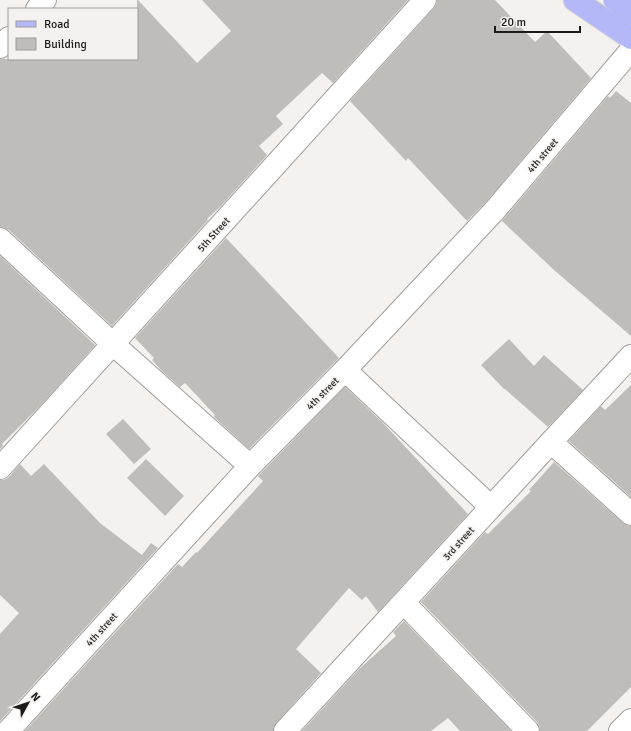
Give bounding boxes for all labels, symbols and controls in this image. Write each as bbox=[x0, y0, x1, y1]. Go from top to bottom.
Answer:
legend bbox=[8, 8, 138, 60]
scale bar bbox=[495, 8, 580, 34]
text: 20 m bbox=[501, 15, 526, 30]
text: Road bbox=[44, 17, 70, 32]
text: Building bbox=[44, 37, 87, 52]
street label: 4th street bbox=[525, 136, 561, 175]
street label: 5th Street bbox=[195, 214, 233, 255]
street label: 4th street bbox=[304, 374, 342, 413]
street label: 3rd street bbox=[440, 524, 477, 563]
street label: 4th street bbox=[83, 610, 120, 649]
north arrow bbox=[8, 683, 48, 723]
text: N bbox=[28, 690, 43, 704]

